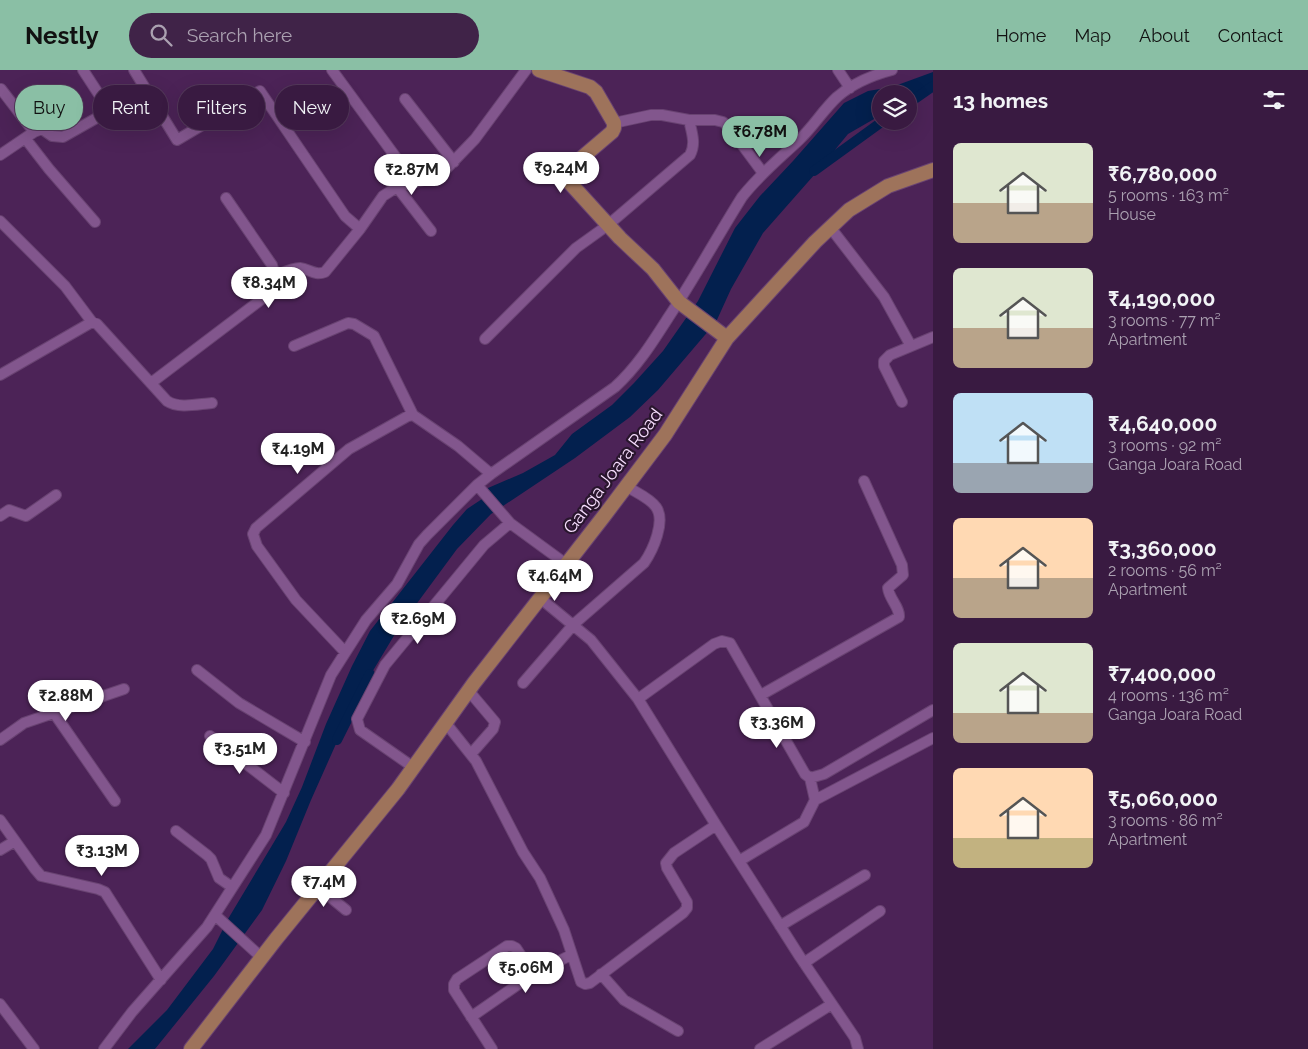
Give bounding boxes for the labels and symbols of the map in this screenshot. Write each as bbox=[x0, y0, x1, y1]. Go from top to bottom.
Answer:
pin: ₹6.78M bbox=[719, 116, 801, 158]
pin: ₹9.24M bbox=[520, 152, 602, 194]
pin: ₹2.87M bbox=[371, 154, 453, 196]
pin: ₹8.34M bbox=[228, 266, 310, 309]
street label: Ganga Joara Road bbox=[559, 404, 666, 537]
pin: ₹4.19M bbox=[257, 432, 339, 475]
pin: ₹4.64M bbox=[514, 560, 596, 602]
pin: ₹2.69M bbox=[377, 602, 459, 645]
pin: ₹2.88M bbox=[25, 680, 107, 722]
pin: ₹3.36M bbox=[736, 706, 818, 749]
pin: ₹3.51M bbox=[199, 732, 281, 775]
pin: ₹3.13M bbox=[61, 834, 143, 877]
pin: ₹7.4M bbox=[289, 866, 359, 908]
pin: ₹5.06M bbox=[485, 952, 567, 994]

